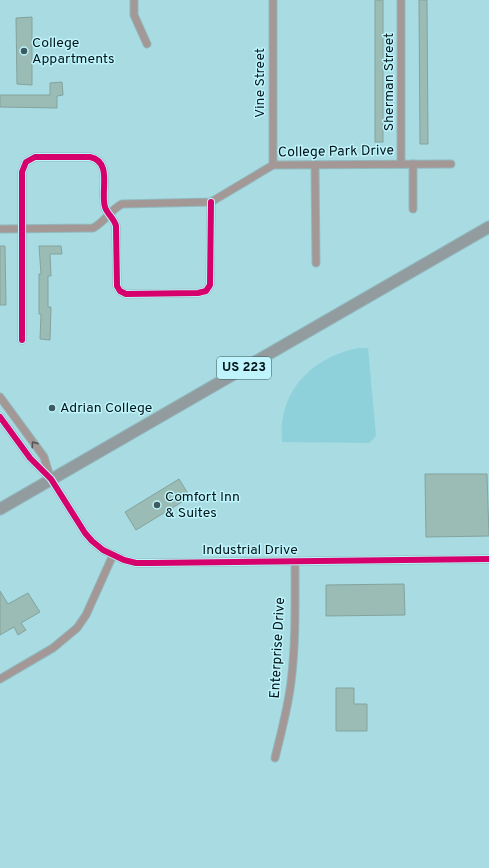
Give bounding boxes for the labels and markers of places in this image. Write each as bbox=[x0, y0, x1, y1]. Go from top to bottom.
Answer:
place label: College Appartments bbox=[32, 35, 115, 68]
marker: College Appartments bbox=[19, 46, 29, 56]
place label: Adrian College bbox=[60, 400, 152, 417]
marker: Adrian College bbox=[47, 403, 57, 413]
place label: Comfort Inn & Suites bbox=[165, 489, 240, 522]
marker: Comfort Inn & Suites bbox=[152, 500, 162, 510]

